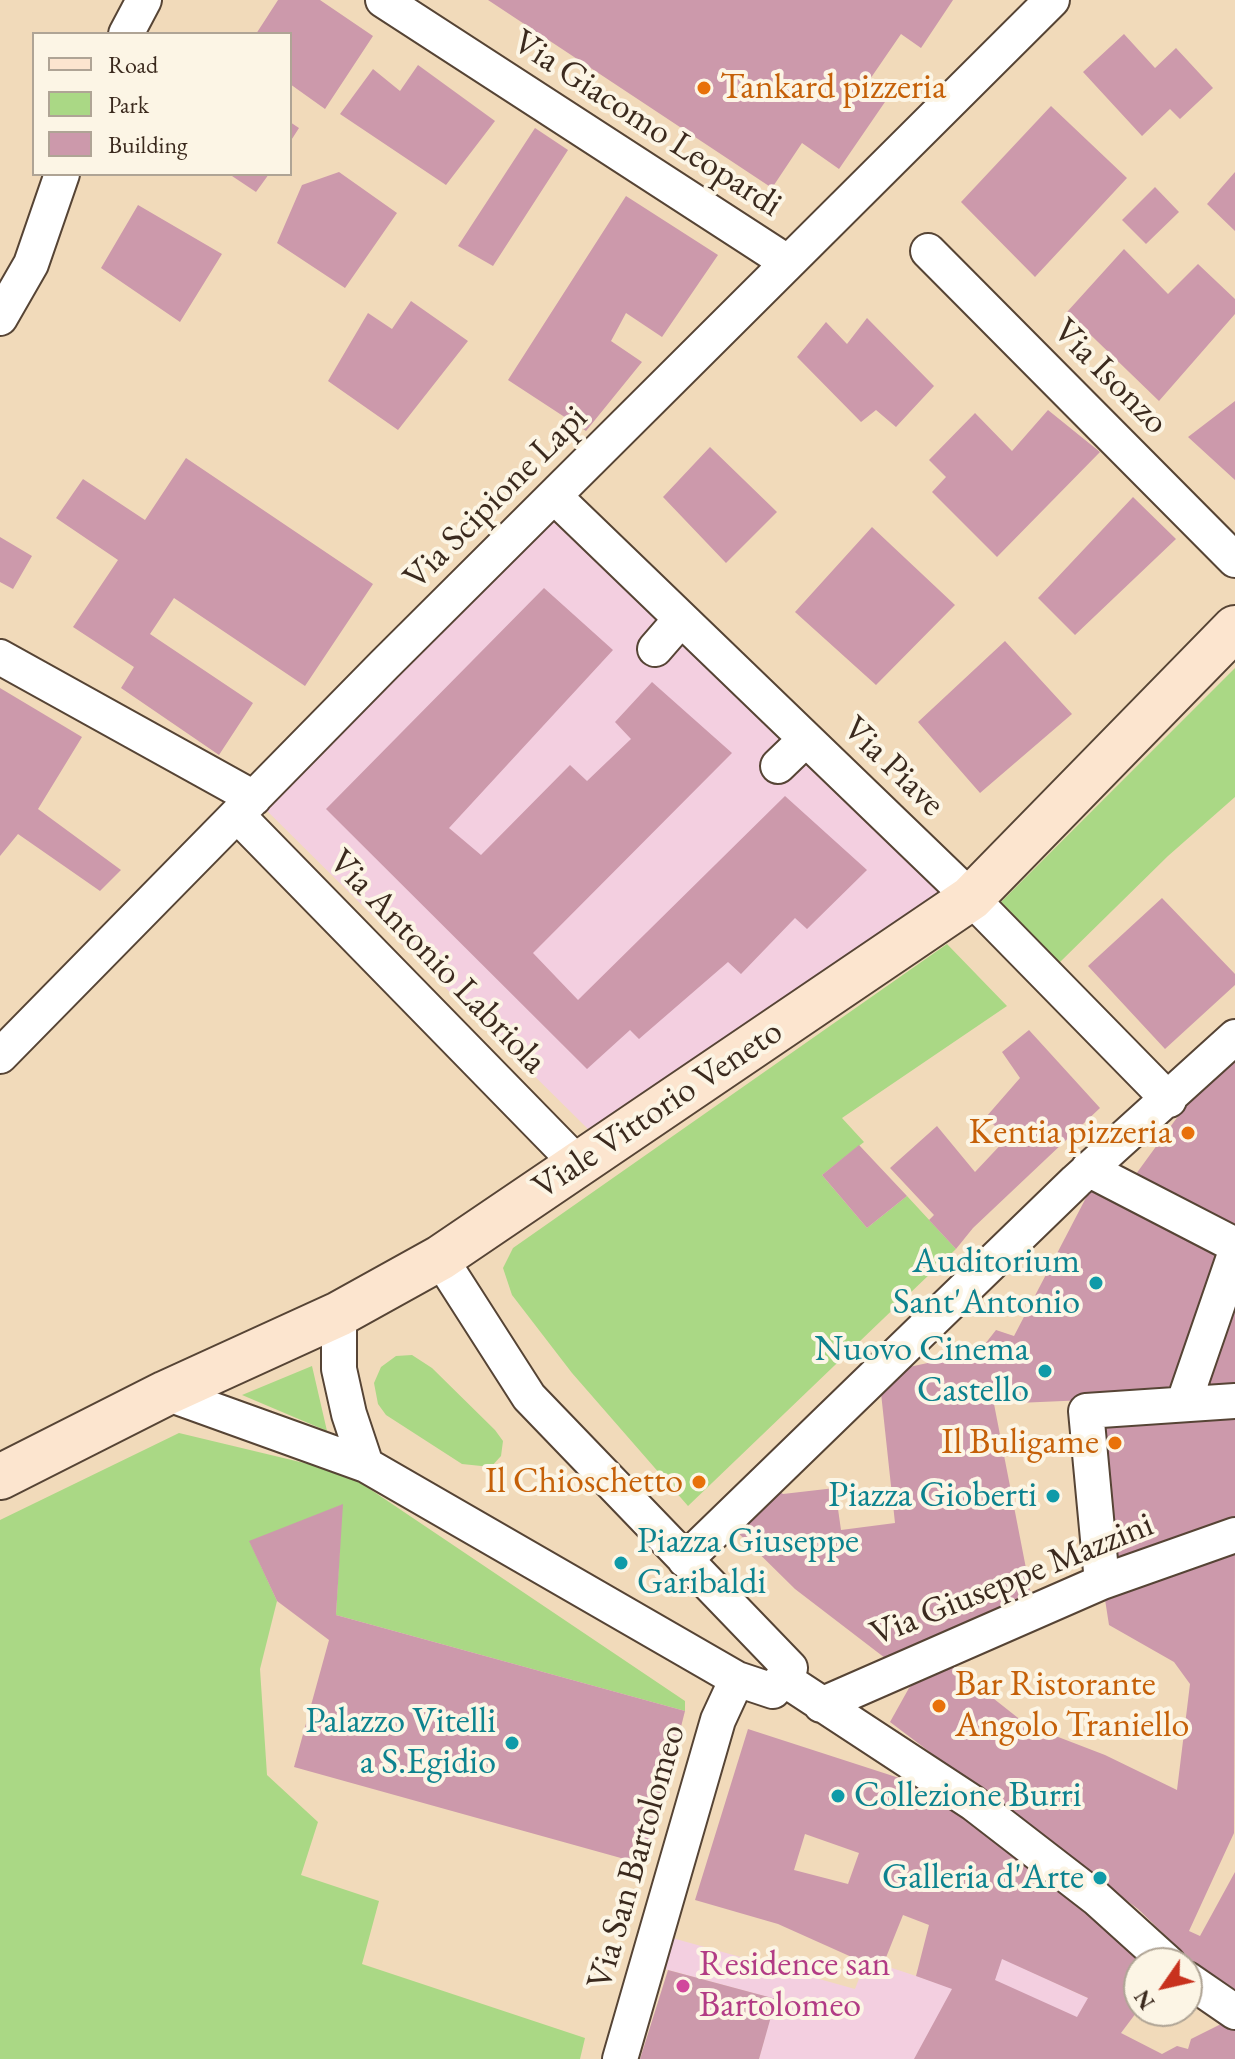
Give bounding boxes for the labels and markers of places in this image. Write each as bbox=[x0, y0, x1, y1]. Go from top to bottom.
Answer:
place label: Tankard pizzeria bbox=[720, 66, 946, 110]
marker: Tankard pizzeria bbox=[695, 79, 713, 97]
place label: Kentia pizzeria bbox=[969, 1111, 1172, 1155]
marker: Kentia pizzeria bbox=[1179, 1124, 1197, 1142]
place label: Auditorium Sant'Antonio bbox=[893, 1240, 1080, 1325]
marker: Auditorium Sant'Antonio bbox=[1087, 1274, 1105, 1292]
place label: Nuovo Cinema Castello bbox=[815, 1328, 1029, 1413]
marker: Nuovo Cinema Castello bbox=[1036, 1362, 1054, 1380]
place label: Il Buligame bbox=[941, 1421, 1099, 1465]
marker: Il Buligame bbox=[1106, 1434, 1124, 1452]
place label: Il Chioschetto bbox=[485, 1460, 683, 1504]
marker: Il Chioschetto bbox=[690, 1473, 708, 1491]
place label: Piazza Gioberti bbox=[828, 1474, 1037, 1518]
marker: Piazza Gioberti bbox=[1044, 1487, 1062, 1505]
place label: Piazza Giuseppe Garibaldi bbox=[637, 1520, 859, 1605]
marker: Piazza Giuseppe Garibaldi bbox=[612, 1554, 630, 1572]
place label: Bar Ristorante Angolo Traniello bbox=[955, 1663, 1189, 1748]
marker: Bar Ristorante Angolo Traniello bbox=[930, 1697, 948, 1715]
place label: Palazzo Vitelli a S.Egidio bbox=[305, 1700, 496, 1785]
marker: Palazzo Vitelli a S.Egidio bbox=[503, 1734, 521, 1752]
place label: Collezione Burri bbox=[854, 1774, 1082, 1818]
marker: Collezione Burri bbox=[829, 1787, 847, 1805]
place label: Galleria d'Arte bbox=[882, 1856, 1084, 1900]
marker: Galleria d'Arte bbox=[1091, 1869, 1109, 1887]
place label: Residence san Bartolomeo bbox=[699, 1943, 891, 2028]
marker: Residence san Bartolomeo bbox=[674, 1977, 692, 1995]

